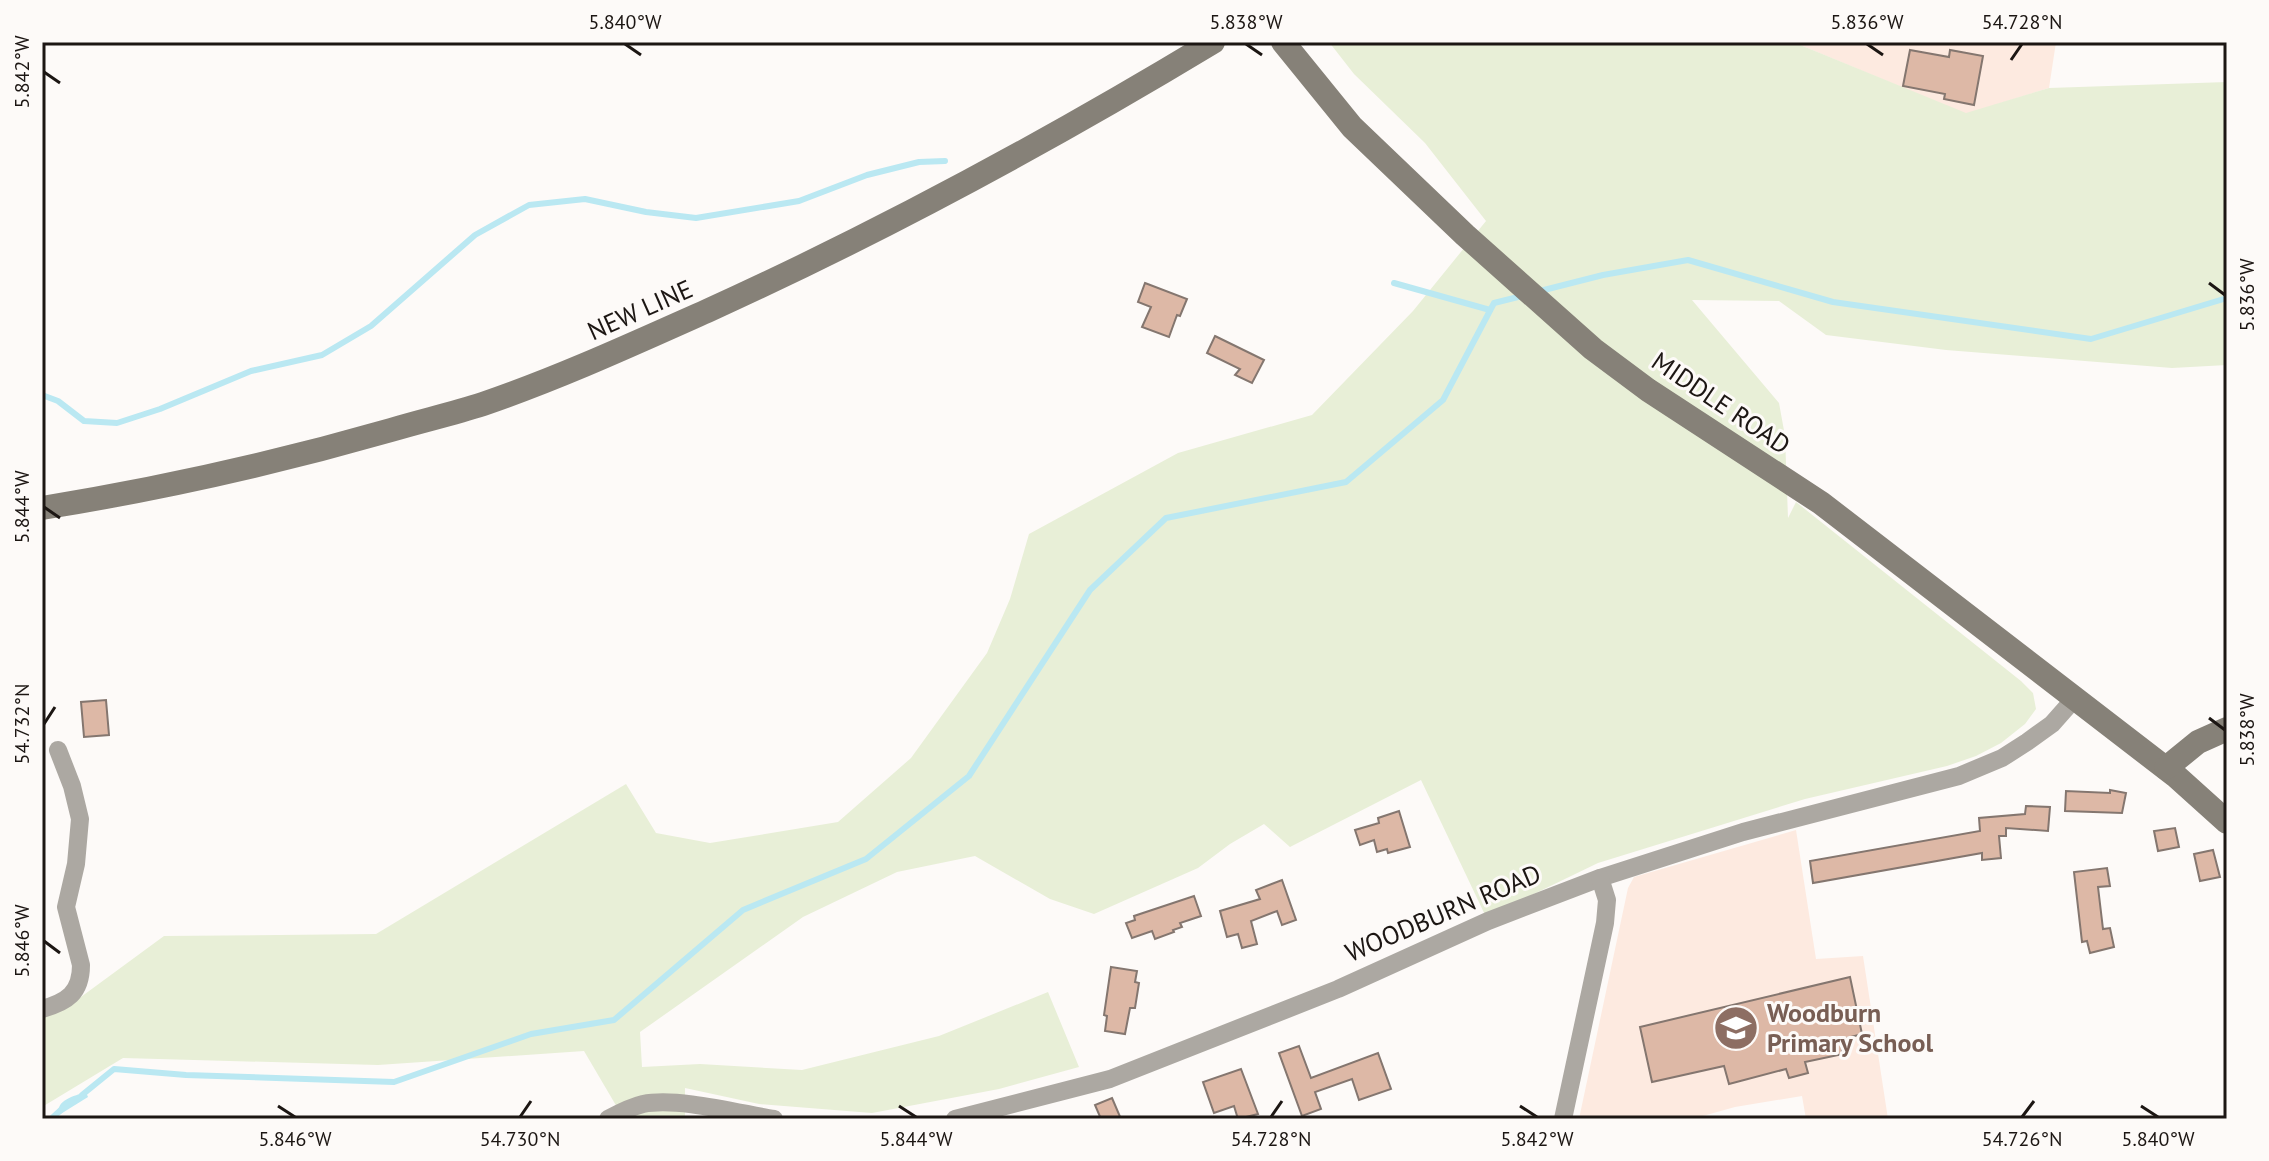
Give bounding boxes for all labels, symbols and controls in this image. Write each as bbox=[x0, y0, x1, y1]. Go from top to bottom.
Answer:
text: 5.840°W bbox=[589, 9, 662, 35]
text: 5.838°W bbox=[1210, 9, 1283, 35]
text: 5.836°W bbox=[1831, 9, 1904, 35]
text: 54.728°N bbox=[1982, 9, 2062, 35]
text: 5.842°W bbox=[9, 35, 35, 108]
text: 5.836°W bbox=[2234, 258, 2260, 331]
street label: NEW LINE bbox=[582, 272, 698, 347]
street label: MIDDLE ROAD bbox=[1646, 344, 1797, 461]
text: 5.844°W bbox=[9, 470, 35, 543]
text: 54.732°N bbox=[9, 684, 35, 764]
text: 5.838°W bbox=[2234, 693, 2260, 766]
street label: WOODBURN ROAD bbox=[1340, 856, 1546, 969]
text: 5.846°W bbox=[9, 904, 35, 977]
place label: Woodburn Primary School bbox=[1767, 996, 1933, 1059]
school or university icon: Woodburn Primary School bbox=[1712, 1004, 1760, 1052]
text: 5.846°W bbox=[259, 1126, 332, 1152]
text: 54.730°N bbox=[480, 1126, 560, 1152]
text: 5.844°W bbox=[880, 1126, 953, 1152]
text: 54.728°N bbox=[1231, 1126, 1311, 1152]
text: 5.842°W bbox=[1501, 1126, 1574, 1152]
text: 54.726°N bbox=[1982, 1126, 2062, 1152]
text: 5.840°W bbox=[2122, 1126, 2195, 1152]

